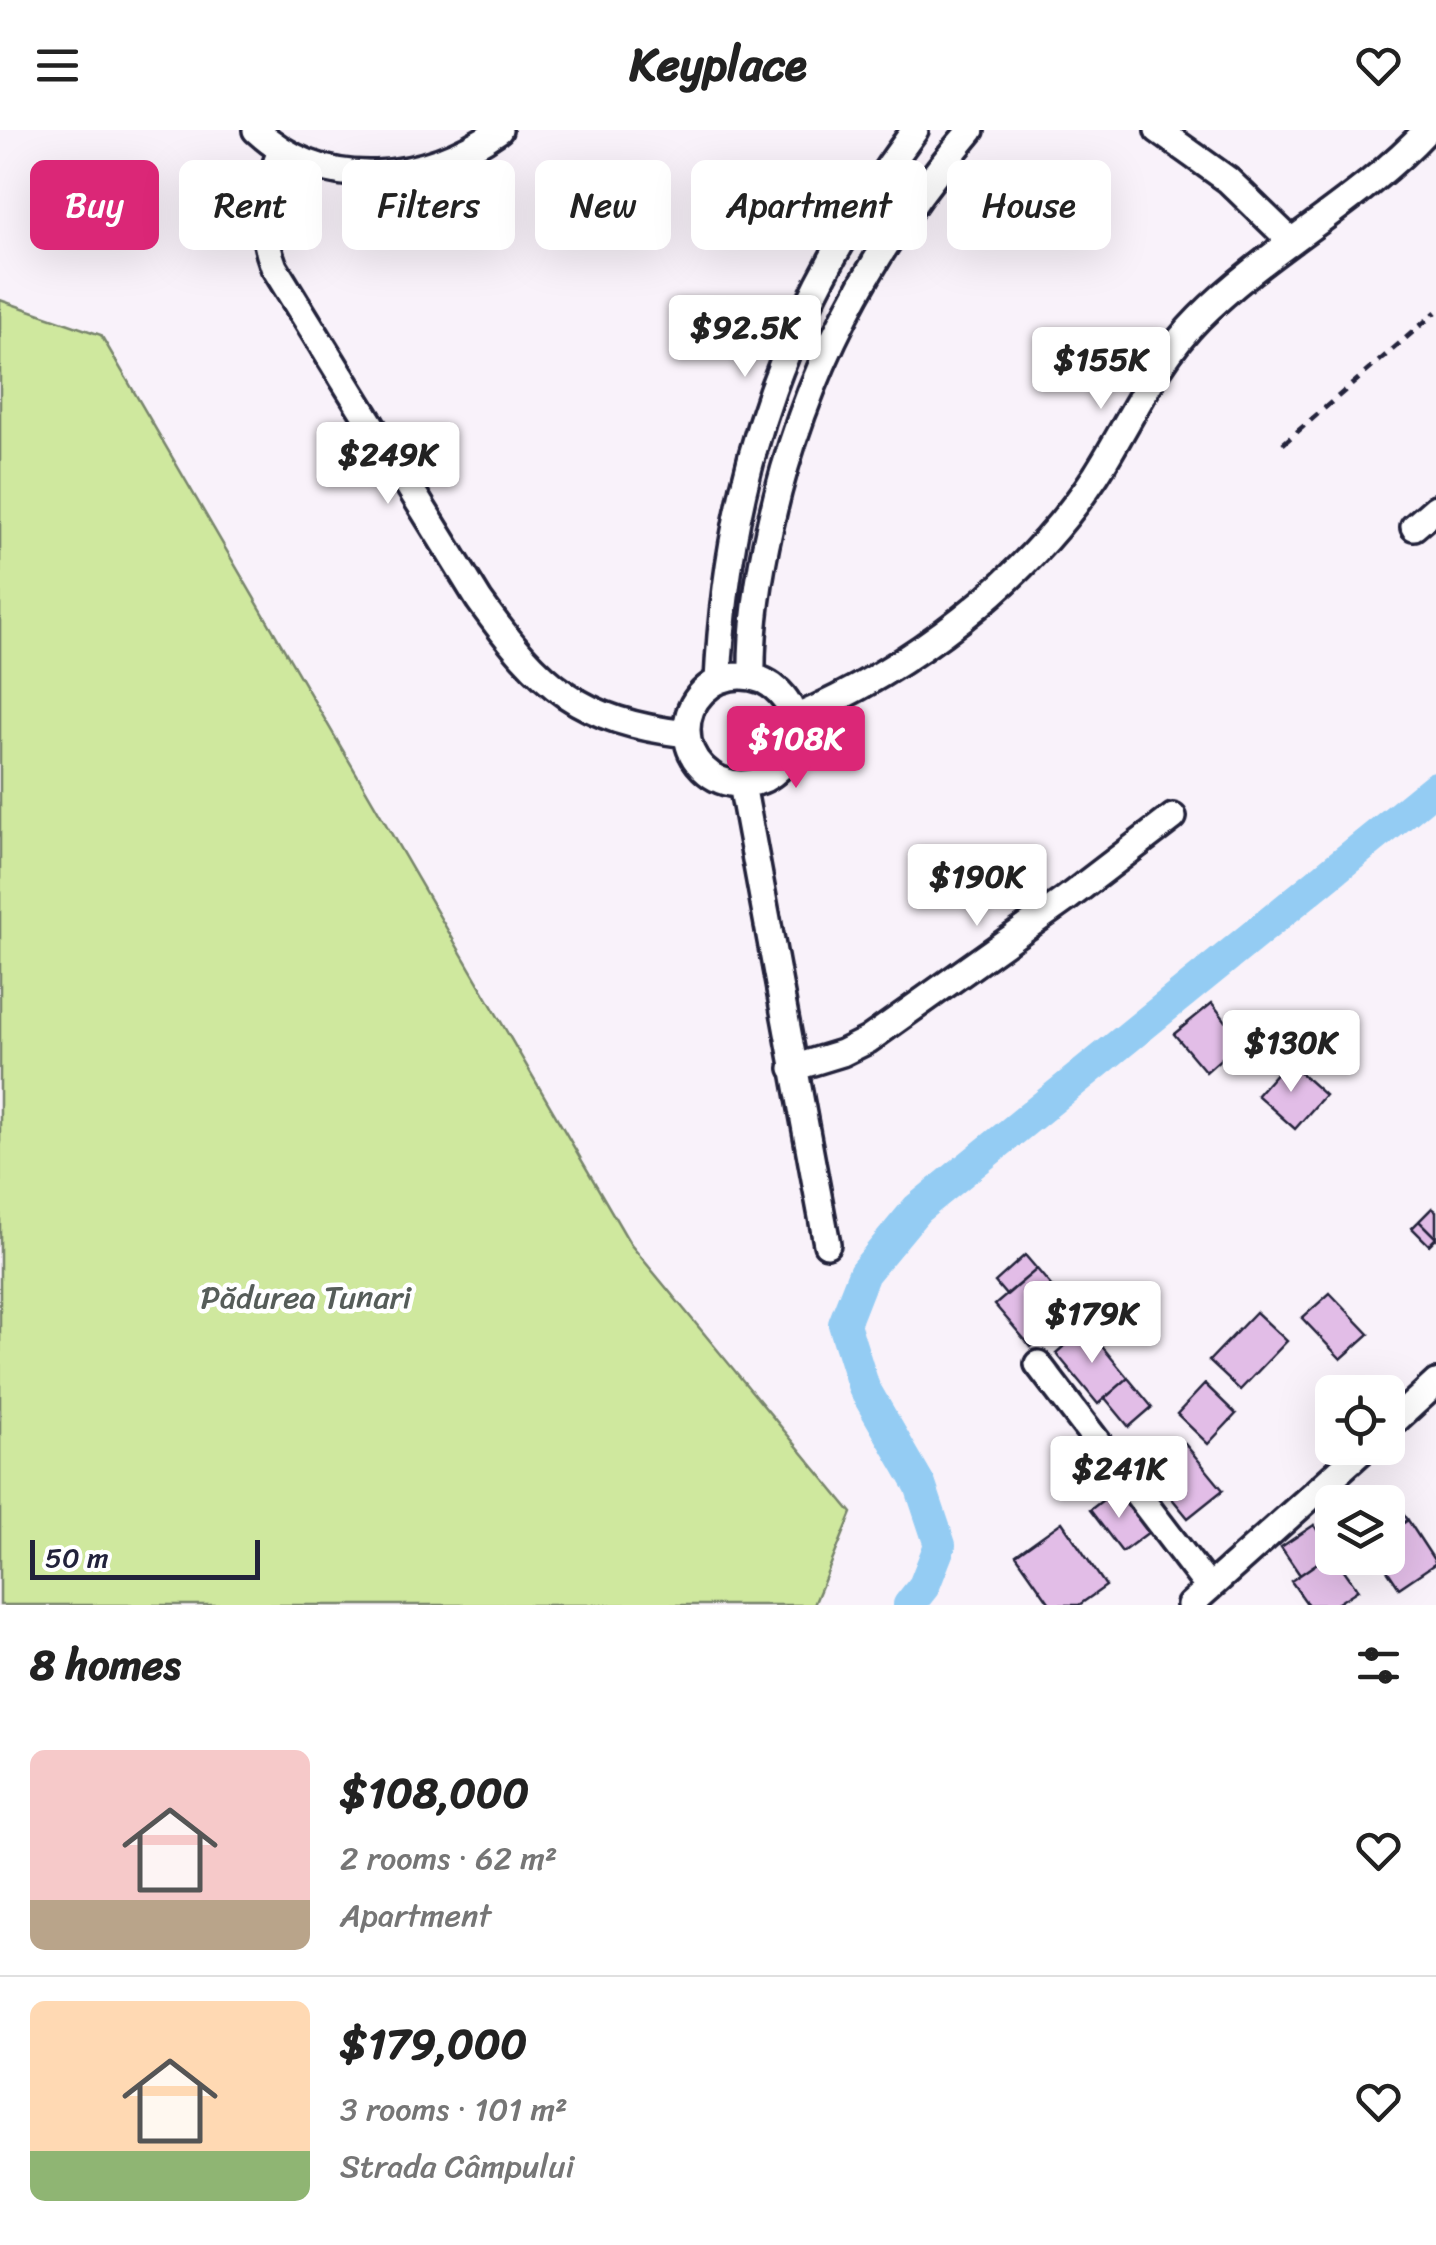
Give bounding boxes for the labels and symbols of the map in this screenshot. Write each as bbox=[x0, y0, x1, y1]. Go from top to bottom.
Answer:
pin: $92.5K bbox=[664, 295, 826, 380]
pin: $155K bbox=[1031, 327, 1171, 412]
pin: $249K bbox=[318, 422, 458, 507]
pin: $108K bbox=[726, 706, 866, 791]
pin: $190K bbox=[907, 844, 1047, 929]
pin: $130K bbox=[1221, 1010, 1361, 1095]
park label: Pădurea Tunari bbox=[201, 1269, 413, 1326]
pin: $179K bbox=[1022, 1281, 1162, 1366]
pin: $241K bbox=[1049, 1436, 1189, 1521]
scale bar bbox=[30, 1535, 260, 1580]

